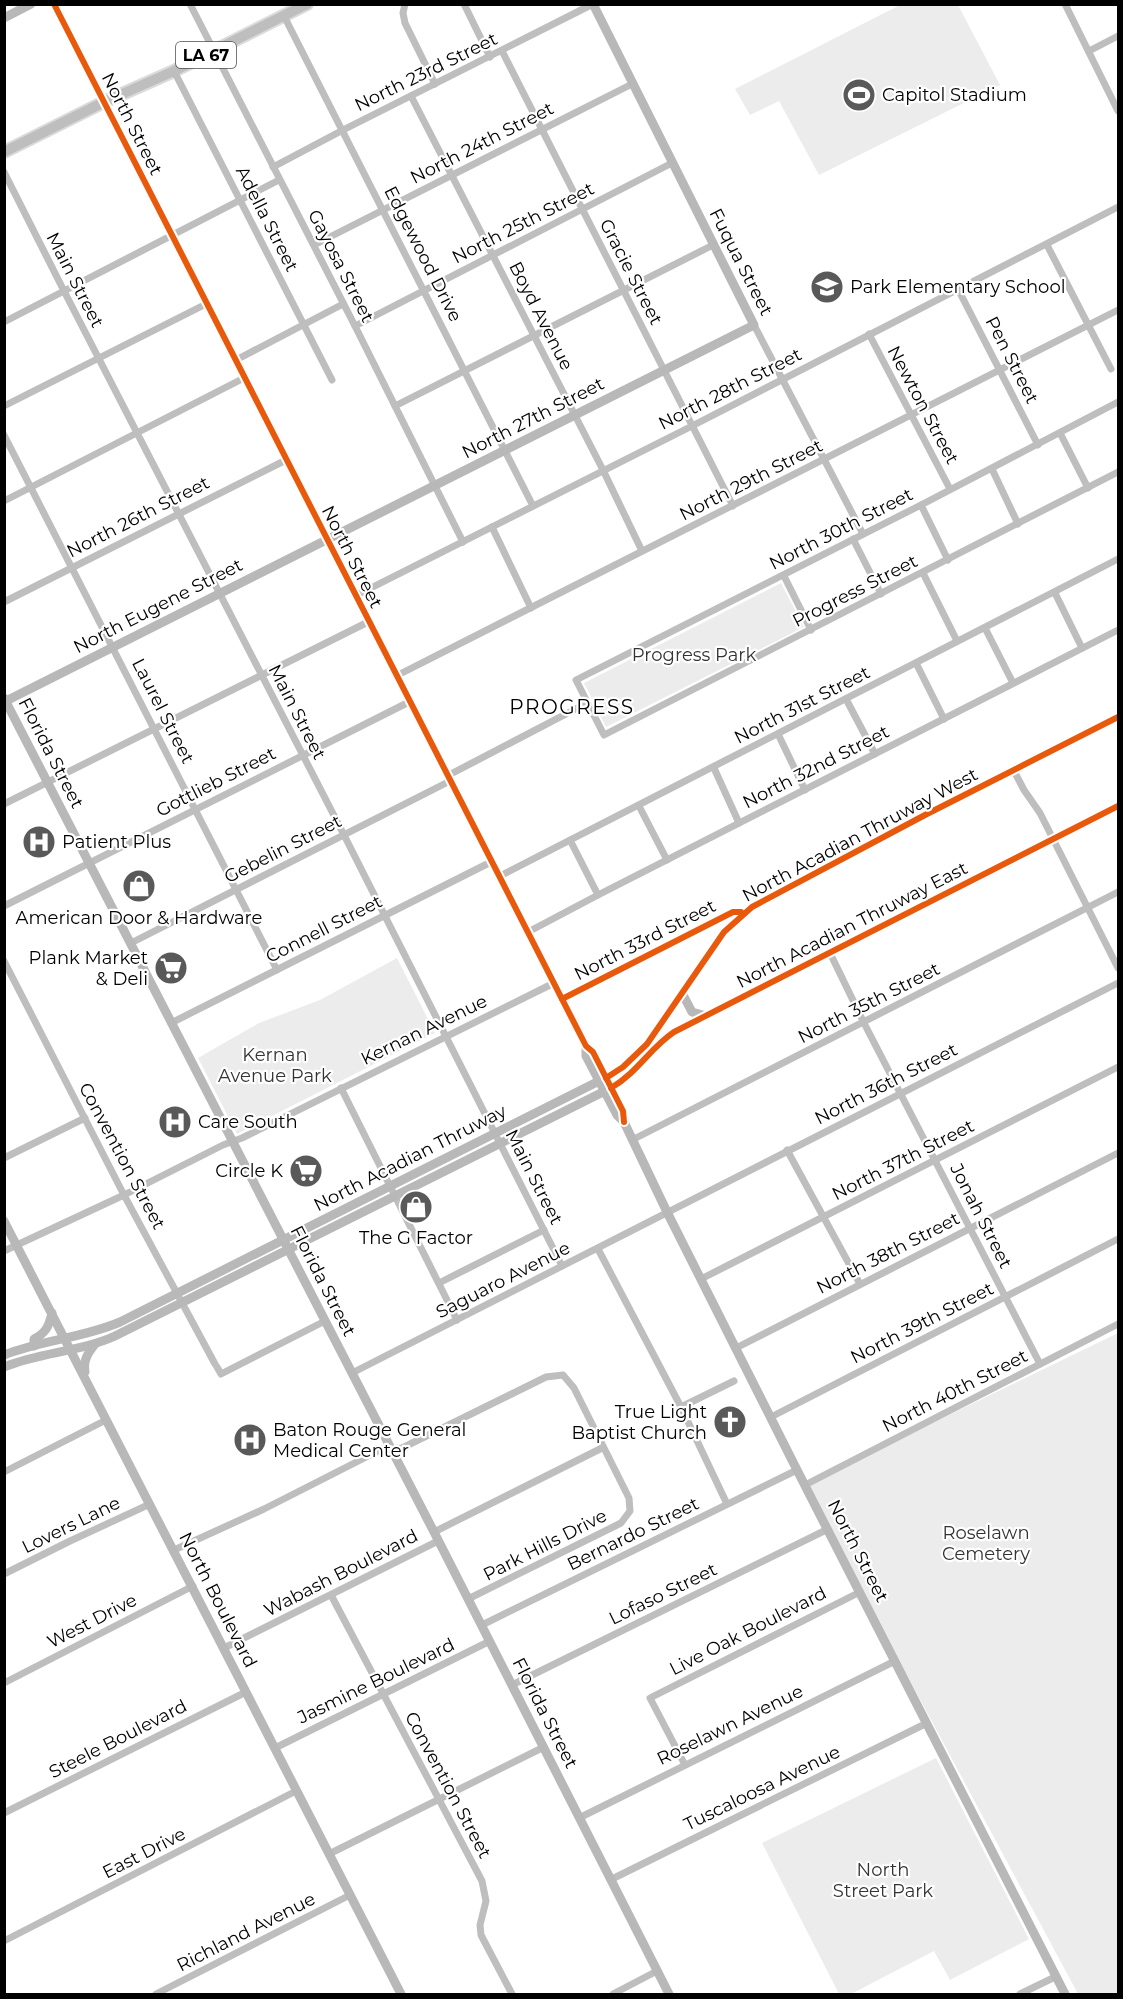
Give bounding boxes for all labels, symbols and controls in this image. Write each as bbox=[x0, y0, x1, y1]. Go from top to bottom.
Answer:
street label: North 23rd Street bbox=[351, 28, 501, 116]
road number: LA 67 bbox=[176, 42, 236, 68]
street label: North Street bbox=[97, 69, 167, 179]
sports icon: Capitol Stadium bbox=[841, 77, 877, 113]
place label: Capitol Stadium bbox=[882, 84, 1027, 106]
street label: North 24th Street bbox=[407, 97, 557, 189]
street label: Adella Street bbox=[231, 163, 303, 275]
street label: North 25th Street bbox=[448, 178, 598, 268]
street label: Edgewood Drive bbox=[379, 182, 467, 326]
street label: Fuqua Street bbox=[705, 205, 777, 319]
street label: Gayosa Street bbox=[303, 206, 379, 326]
street label: Gracie Street bbox=[595, 215, 667, 329]
street label: Main Street bbox=[42, 229, 108, 331]
street label: Boyd Avenue bbox=[504, 258, 578, 374]
school or university icon: Park Elementary School bbox=[809, 269, 845, 305]
place label: Park Elementary School bbox=[850, 276, 1066, 298]
street label: Pen Street bbox=[981, 313, 1043, 407]
street label: Newton Street bbox=[883, 342, 963, 468]
street label: North 28th Street bbox=[655, 343, 805, 435]
street label: North 27th Street bbox=[458, 373, 608, 463]
street label: North 29th Street bbox=[676, 434, 826, 526]
street label: North 26th Street bbox=[63, 471, 213, 563]
street label: North 30th Street bbox=[765, 483, 917, 575]
street label: North Street bbox=[317, 502, 387, 612]
street label: Progress Street bbox=[789, 550, 921, 632]
street label: North Eugene Street bbox=[70, 554, 246, 658]
park label: Progress Park bbox=[632, 644, 756, 666]
street label: Laurel Street bbox=[127, 655, 199, 767]
street label: Main Street bbox=[264, 661, 330, 763]
street label: North 31st Street bbox=[730, 661, 874, 749]
street label: Florida Street bbox=[14, 694, 88, 812]
district label: PROGRESS bbox=[509, 695, 635, 719]
street label: North 32nd Street bbox=[739, 721, 893, 813]
street label: Gottlieb Street bbox=[152, 742, 280, 822]
street label: North Acadian Thruway West bbox=[738, 763, 982, 907]
street label: Gebelin Street bbox=[221, 810, 345, 888]
hospital icon: Patient Plus bbox=[21, 824, 57, 860]
place label: Patient Plus bbox=[62, 831, 171, 853]
street label: North Acadian Thruway East bbox=[733, 857, 971, 993]
shop icon: American Door & Hardware bbox=[121, 868, 157, 904]
street label: Connell Street bbox=[262, 890, 386, 968]
street label: North 33rd Street bbox=[570, 895, 720, 985]
place label: American Door & Hardware bbox=[16, 907, 263, 929]
place label: Plank Market & Deli bbox=[29, 947, 148, 990]
supermarket icon: Plank Market & Deli bbox=[153, 950, 189, 986]
street label: North 35th Street bbox=[794, 958, 944, 1048]
street label: Kernan Avenue bbox=[357, 990, 491, 1070]
street label: North 36th Street bbox=[811, 1038, 961, 1130]
park label: Kernan Avenue Park bbox=[218, 1044, 332, 1087]
street label: Convention Street bbox=[74, 1079, 170, 1233]
street label: North Acadian Thruway bbox=[310, 1100, 510, 1216]
hospital icon: Care South bbox=[157, 1104, 193, 1140]
place label: Care South bbox=[198, 1111, 298, 1133]
street label: North 37th Street bbox=[828, 1115, 978, 1205]
street label: Main Street bbox=[501, 1126, 567, 1228]
supermarket icon: Circle K bbox=[288, 1153, 324, 1189]
street label: Jonah Street bbox=[945, 1159, 1017, 1272]
place label: Circle K bbox=[215, 1160, 283, 1182]
shop icon: The G Factor bbox=[398, 1189, 434, 1225]
street label: North 38th Street bbox=[813, 1207, 963, 1299]
street label: Florida Street bbox=[286, 1222, 360, 1340]
place label: The G Factor bbox=[359, 1227, 473, 1249]
street label: Saguaro Avenue bbox=[432, 1237, 574, 1323]
street label: North 39th Street bbox=[847, 1277, 997, 1369]
street label: North 40th Street bbox=[879, 1345, 1031, 1437]
place label: True Light Baptist Church bbox=[571, 1401, 707, 1444]
church icon: True Light Baptist Church bbox=[712, 1404, 748, 1440]
place label: Baton Rouge General Medical Center bbox=[273, 1419, 466, 1462]
hospital icon: Baton Rouge General Medical Center bbox=[232, 1422, 268, 1458]
street label: Lovers Lane bbox=[18, 1492, 124, 1558]
street label: Bernardo Street bbox=[563, 1493, 703, 1575]
street label: North Street bbox=[823, 1496, 893, 1606]
street label: Park Hills Drive bbox=[480, 1504, 611, 1586]
park label: Roselawn Cemetery bbox=[942, 1522, 1030, 1565]
street label: Wabash Boulevard bbox=[260, 1525, 422, 1621]
street label: North Boulevard bbox=[174, 1528, 262, 1672]
street label: Lofaso Street bbox=[605, 1558, 721, 1630]
street label: Live Oak Boulevard bbox=[666, 1582, 830, 1680]
street label: West Drive bbox=[43, 1589, 141, 1653]
street label: Jasmine Boulevard bbox=[293, 1633, 458, 1729]
street label: Florida Street bbox=[508, 1654, 582, 1772]
street label: Roselawn Avenue bbox=[653, 1680, 807, 1770]
street label: Steele Boulevard bbox=[45, 1695, 191, 1783]
street label: Convention Street bbox=[400, 1708, 496, 1862]
street label: Tuscaloosa Avenue bbox=[680, 1741, 844, 1835]
street label: East Drive bbox=[99, 1823, 189, 1883]
park label: North Street Park bbox=[833, 1859, 933, 1902]
street label: Richland Avenue bbox=[173, 1888, 319, 1976]

